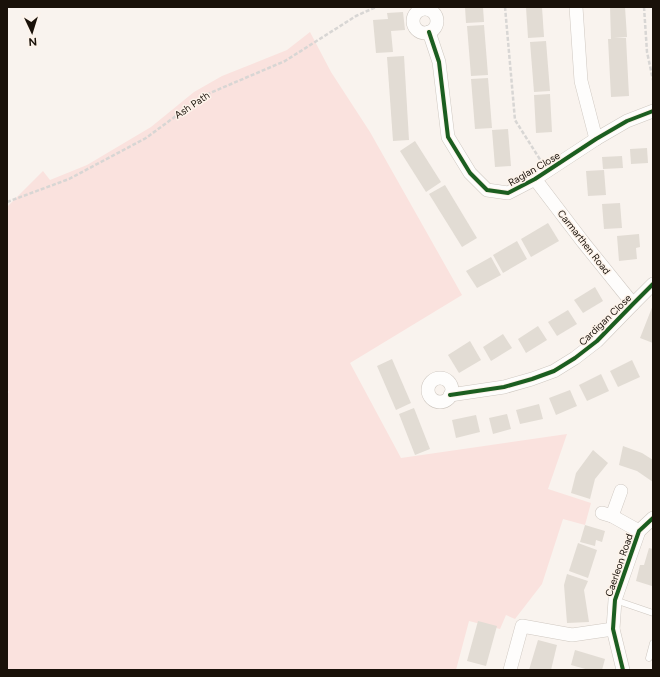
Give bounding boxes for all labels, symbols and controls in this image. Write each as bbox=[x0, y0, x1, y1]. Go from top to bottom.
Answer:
north arrow bbox=[12, 12, 52, 52]
text: N bbox=[28, 35, 37, 48]
street label: Ash Path bbox=[172, 88, 212, 121]
street label: Raglan Close bbox=[506, 149, 563, 189]
street label: Carmarthen Road bbox=[555, 207, 613, 277]
street label: Cardigan Close bbox=[576, 291, 634, 348]
street label: Caerleon Road bbox=[602, 532, 636, 598]

